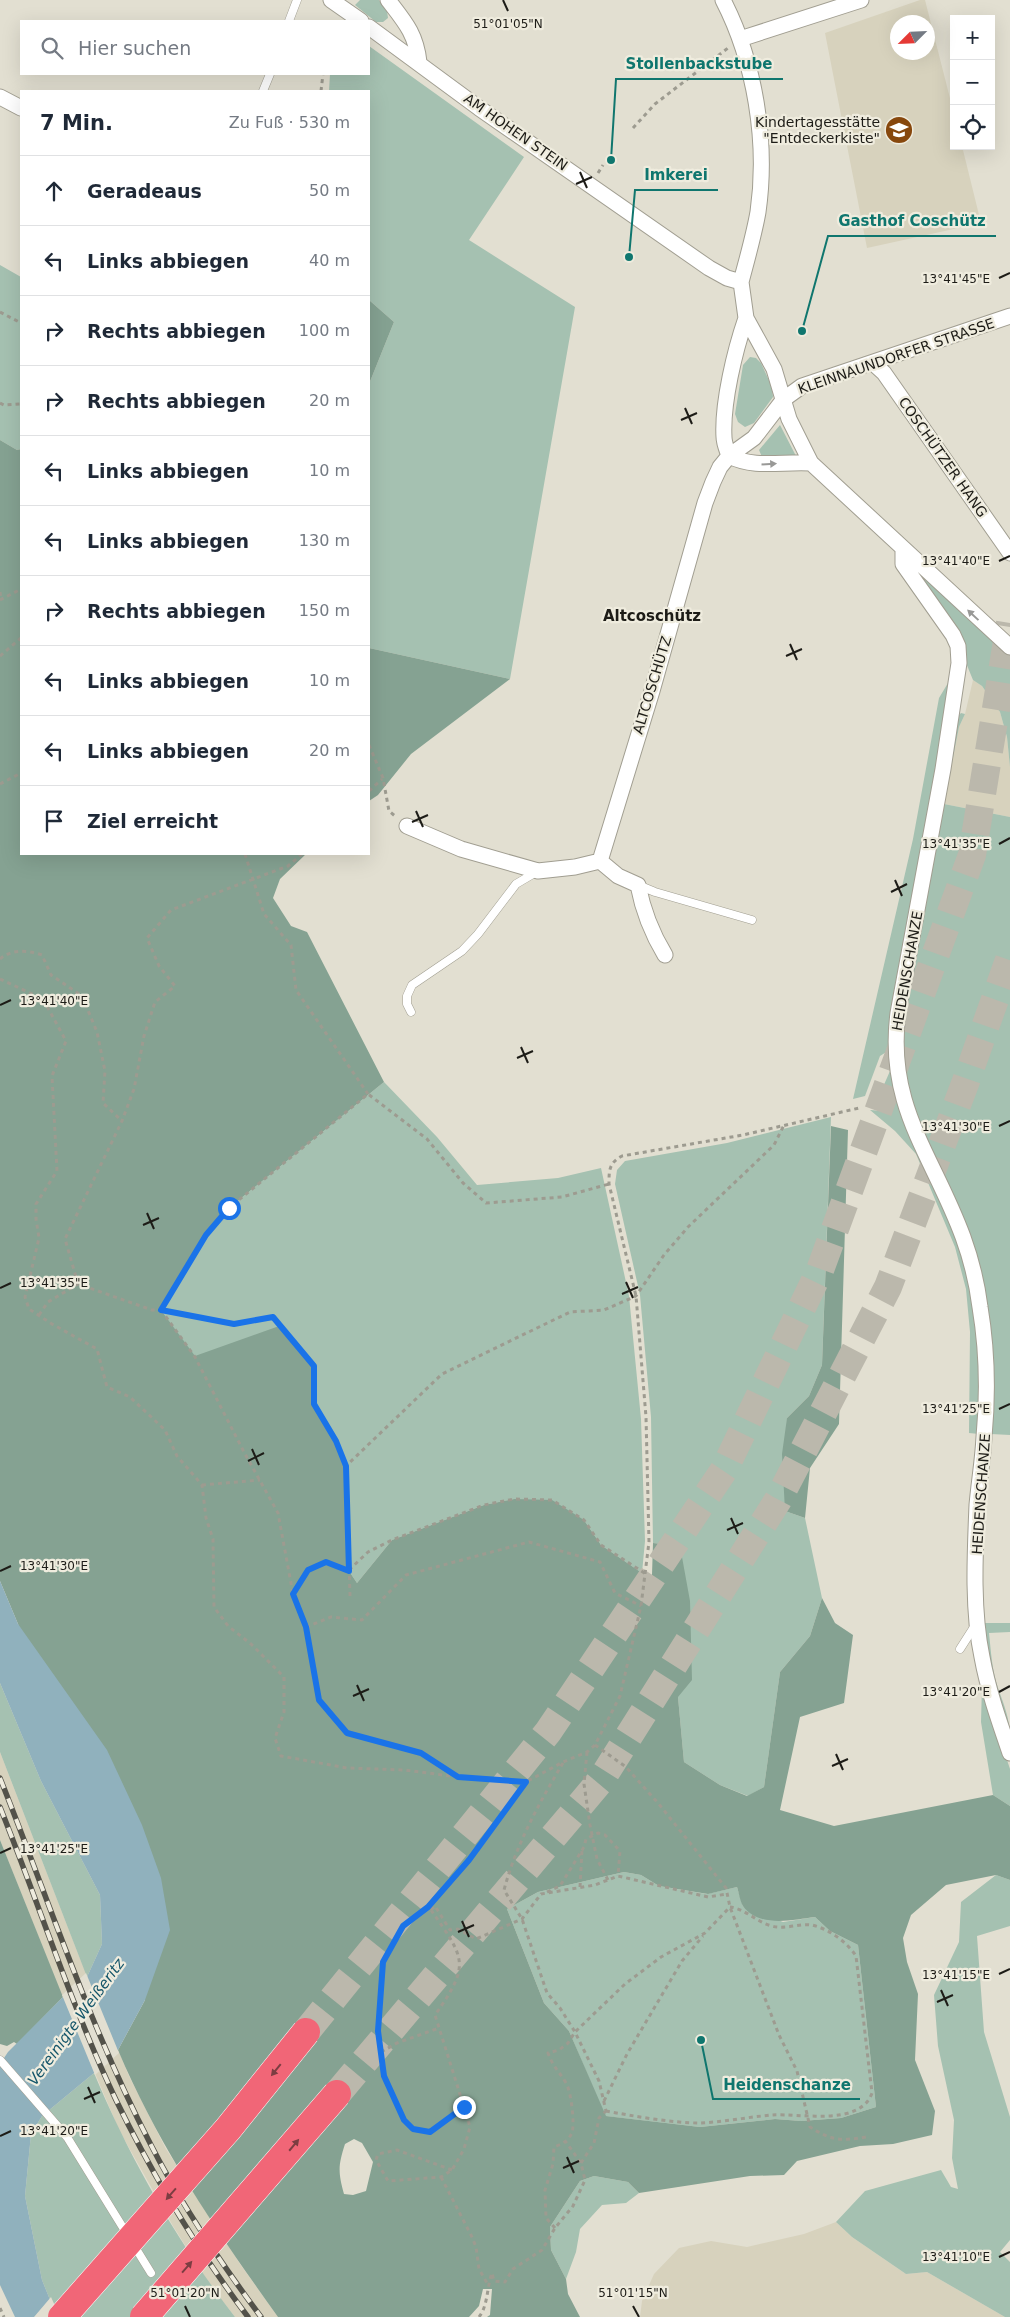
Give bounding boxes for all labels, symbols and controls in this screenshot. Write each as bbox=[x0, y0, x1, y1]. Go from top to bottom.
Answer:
north arrow bbox=[890, 15, 935, 60]
map controls bbox=[950, 15, 995, 150]
button: + bbox=[950, 15, 995, 60]
text: 51°01'05"N bbox=[473, 17, 543, 31]
search box bbox=[20, 20, 370, 75]
icon: search bbox=[38, 34, 66, 62]
text: Hier suchen bbox=[78, 37, 191, 59]
callout: Stollenbackstube bbox=[616, 49, 783, 79]
text: Stollenbackstube bbox=[626, 55, 772, 73]
button: − bbox=[950, 60, 995, 105]
street label: AM HOHEN STEIN bbox=[461, 90, 571, 174]
button: locate bbox=[950, 105, 995, 150]
text: 7 Min. bbox=[40, 111, 113, 135]
text: Zu Fuß · 530 m bbox=[229, 113, 350, 132]
place label: Kindertagesstätte "Entdeckerkiste" bbox=[755, 114, 880, 146]
school or university icon: Kindertagesstätte "Entdeckerkiste" bbox=[884, 115, 914, 145]
callout: Imkerei bbox=[635, 160, 718, 190]
text: Imkerei bbox=[644, 166, 708, 184]
icon: ahead bbox=[40, 177, 68, 205]
text: Geradeaus bbox=[87, 180, 202, 202]
text: 50 m bbox=[309, 181, 350, 200]
callout: Gasthof Coschütz bbox=[828, 206, 996, 236]
text: Gasthof Coschütz bbox=[838, 212, 986, 230]
icon: left bbox=[40, 247, 68, 275]
text: Links abbiegen bbox=[87, 250, 249, 272]
text: 40 m bbox=[309, 251, 350, 270]
text: 13°41'45"E bbox=[922, 272, 990, 286]
street label: KLEINNAUNDORFER STRASSE bbox=[796, 315, 996, 397]
icon: right bbox=[40, 317, 68, 345]
text: Rechts abbiegen bbox=[87, 320, 266, 342]
text: 100 m bbox=[299, 321, 350, 340]
icon: right bbox=[40, 387, 68, 415]
text: Rechts abbiegen bbox=[87, 390, 266, 412]
text: 20 m bbox=[309, 391, 350, 410]
street label: COSCHÜTZER HANG bbox=[895, 393, 991, 520]
icon: left bbox=[40, 457, 68, 485]
one-way arrow bbox=[762, 459, 778, 467]
text: Links abbiegen bbox=[87, 460, 249, 482]
text: 10 m bbox=[309, 461, 350, 480]
icon: left bbox=[40, 527, 68, 555]
text: Links abbiegen bbox=[87, 530, 249, 552]
text: 130 m bbox=[299, 531, 350, 550]
text: 13°41'40"E bbox=[922, 554, 990, 568]
icon: right bbox=[40, 597, 68, 625]
text: Rechts abbiegen bbox=[87, 600, 266, 622]
text: 150 m bbox=[299, 601, 350, 620]
district label: Altcoschütz bbox=[603, 607, 701, 625]
one-way arrow bbox=[968, 609, 980, 621]
street label: ALTCOSCHÜTZ bbox=[629, 634, 674, 736]
icon: left bbox=[40, 667, 68, 695]
text: Links abbiegen bbox=[87, 670, 249, 692]
text: 10 m bbox=[309, 671, 350, 690]
icon: left bbox=[40, 737, 68, 765]
text: Links abbiegen bbox=[87, 740, 249, 762]
text: 20 m bbox=[309, 741, 350, 760]
icon: arrive bbox=[40, 807, 68, 835]
text: Ziel erreicht bbox=[87, 810, 218, 832]
text: 13°41'35"E bbox=[922, 837, 990, 851]
street label: HEIDENSCHANZE bbox=[889, 910, 925, 1032]
text: 13°41'40"E bbox=[20, 994, 88, 1008]
text: 13°41'30"E bbox=[922, 1120, 990, 1134]
route start bbox=[218, 1197, 241, 1220]
text: 13°41'35"E bbox=[20, 1276, 88, 1290]
text: 13°41'25"E bbox=[922, 1402, 990, 1416]
street label: HEIDENSCHANZE bbox=[969, 1433, 993, 1555]
text: 13°41'30"E bbox=[20, 1559, 88, 1573]
text: 13°41'20"E bbox=[922, 1685, 990, 1699]
text: 13°41'25"E bbox=[20, 1842, 88, 1856]
water label: Vereinigte Weißeritz bbox=[24, 1954, 129, 2089]
text: 13°41'15"E bbox=[922, 1968, 990, 1982]
one-way arrow bbox=[270, 2063, 281, 2076]
callout: Heidenschanze bbox=[713, 2069, 860, 2099]
text: Heidenschanze bbox=[723, 2076, 851, 2094]
route end bbox=[453, 2096, 476, 2119]
text: 13°41'20"E bbox=[20, 2124, 88, 2138]
one-way arrow bbox=[288, 2139, 300, 2151]
one-way arrow bbox=[165, 2187, 176, 2200]
text: 13°41'10"E bbox=[922, 2250, 990, 2264]
one-way arrow bbox=[182, 2261, 193, 2274]
text: 51°01'20"N bbox=[150, 2286, 220, 2300]
text: 51°01'15"N bbox=[598, 2286, 668, 2300]

